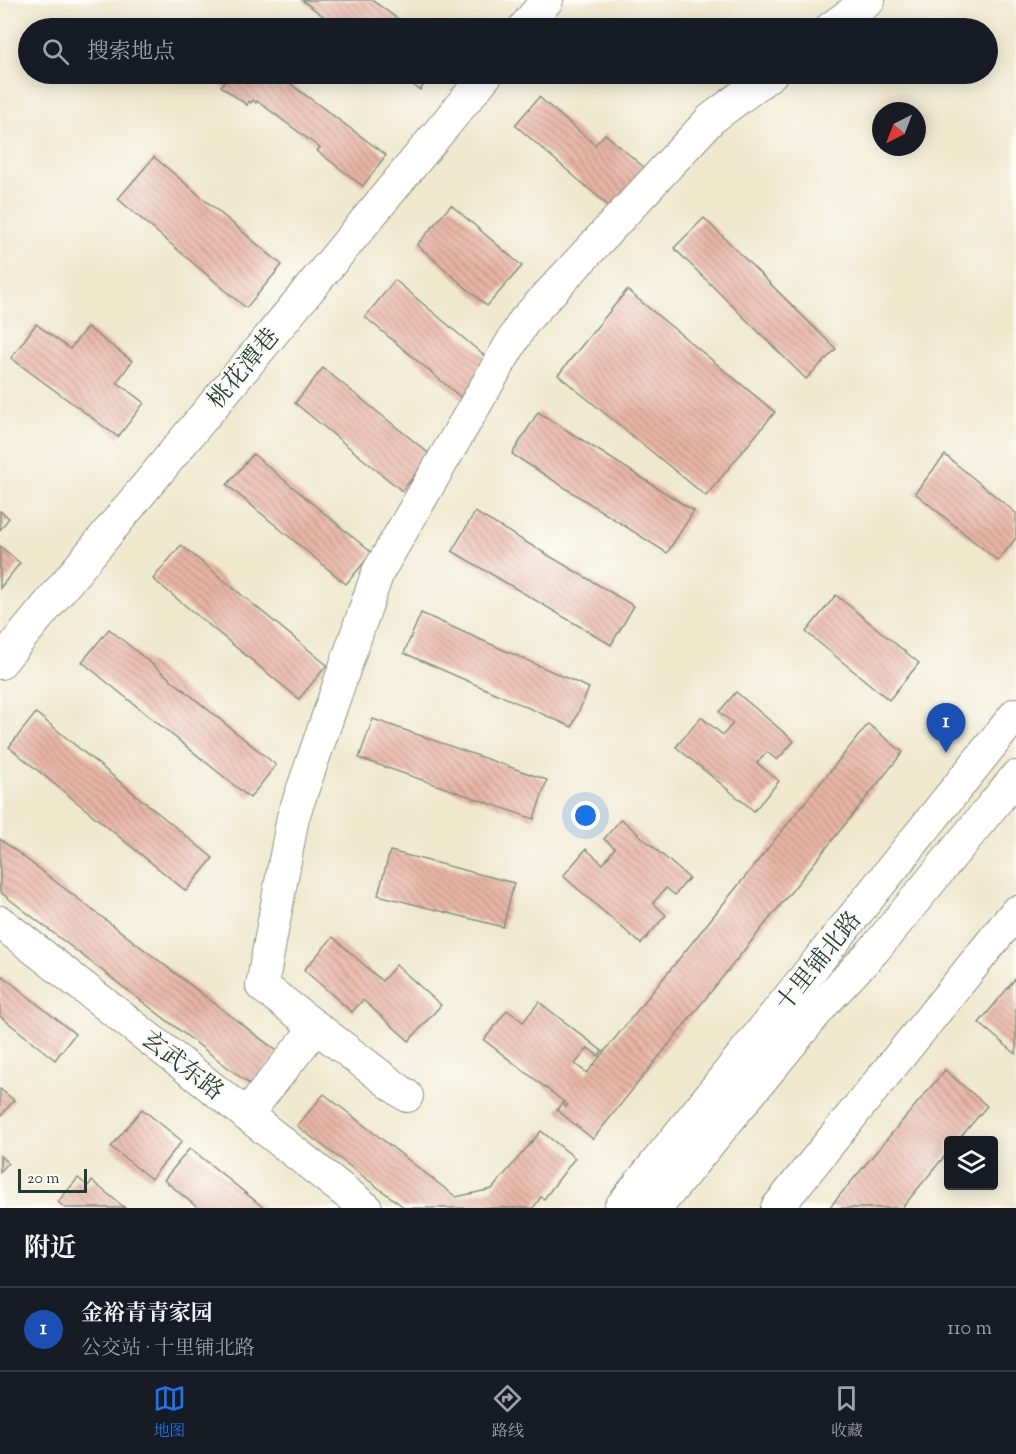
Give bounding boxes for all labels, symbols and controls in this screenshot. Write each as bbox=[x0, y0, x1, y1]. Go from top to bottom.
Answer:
search box bbox=[18, 18, 998, 84]
icon: search bbox=[39, 35, 72, 68]
text: 搜索地点 bbox=[87, 37, 175, 69]
north arrow bbox=[872, 102, 926, 156]
street label: 桃花潭巷 bbox=[201, 322, 288, 417]
pin: 1 bbox=[926, 704, 966, 753]
your location bbox=[571, 801, 600, 830]
street label: 十里铺北路 bbox=[769, 905, 871, 1020]
street label: 玄武东路 bbox=[133, 1024, 230, 1110]
map controls bbox=[944, 1136, 998, 1190]
button: layers bbox=[944, 1136, 998, 1190]
scale bar bbox=[18, 1166, 87, 1194]
text: 20 m bbox=[27, 1168, 60, 1191]
text: 附近 bbox=[24, 1231, 76, 1268]
text: 金裕青青家园 bbox=[81, 1299, 213, 1331]
text: 1 bbox=[40, 1315, 47, 1344]
text: 110 m bbox=[947, 1315, 992, 1344]
text: 公交站 · 十里铺北路 bbox=[81, 1335, 255, 1364]
tab: 地图 bbox=[153, 1382, 186, 1444]
tab: 路线 bbox=[491, 1382, 524, 1444]
tab: 收藏 bbox=[830, 1382, 863, 1444]

